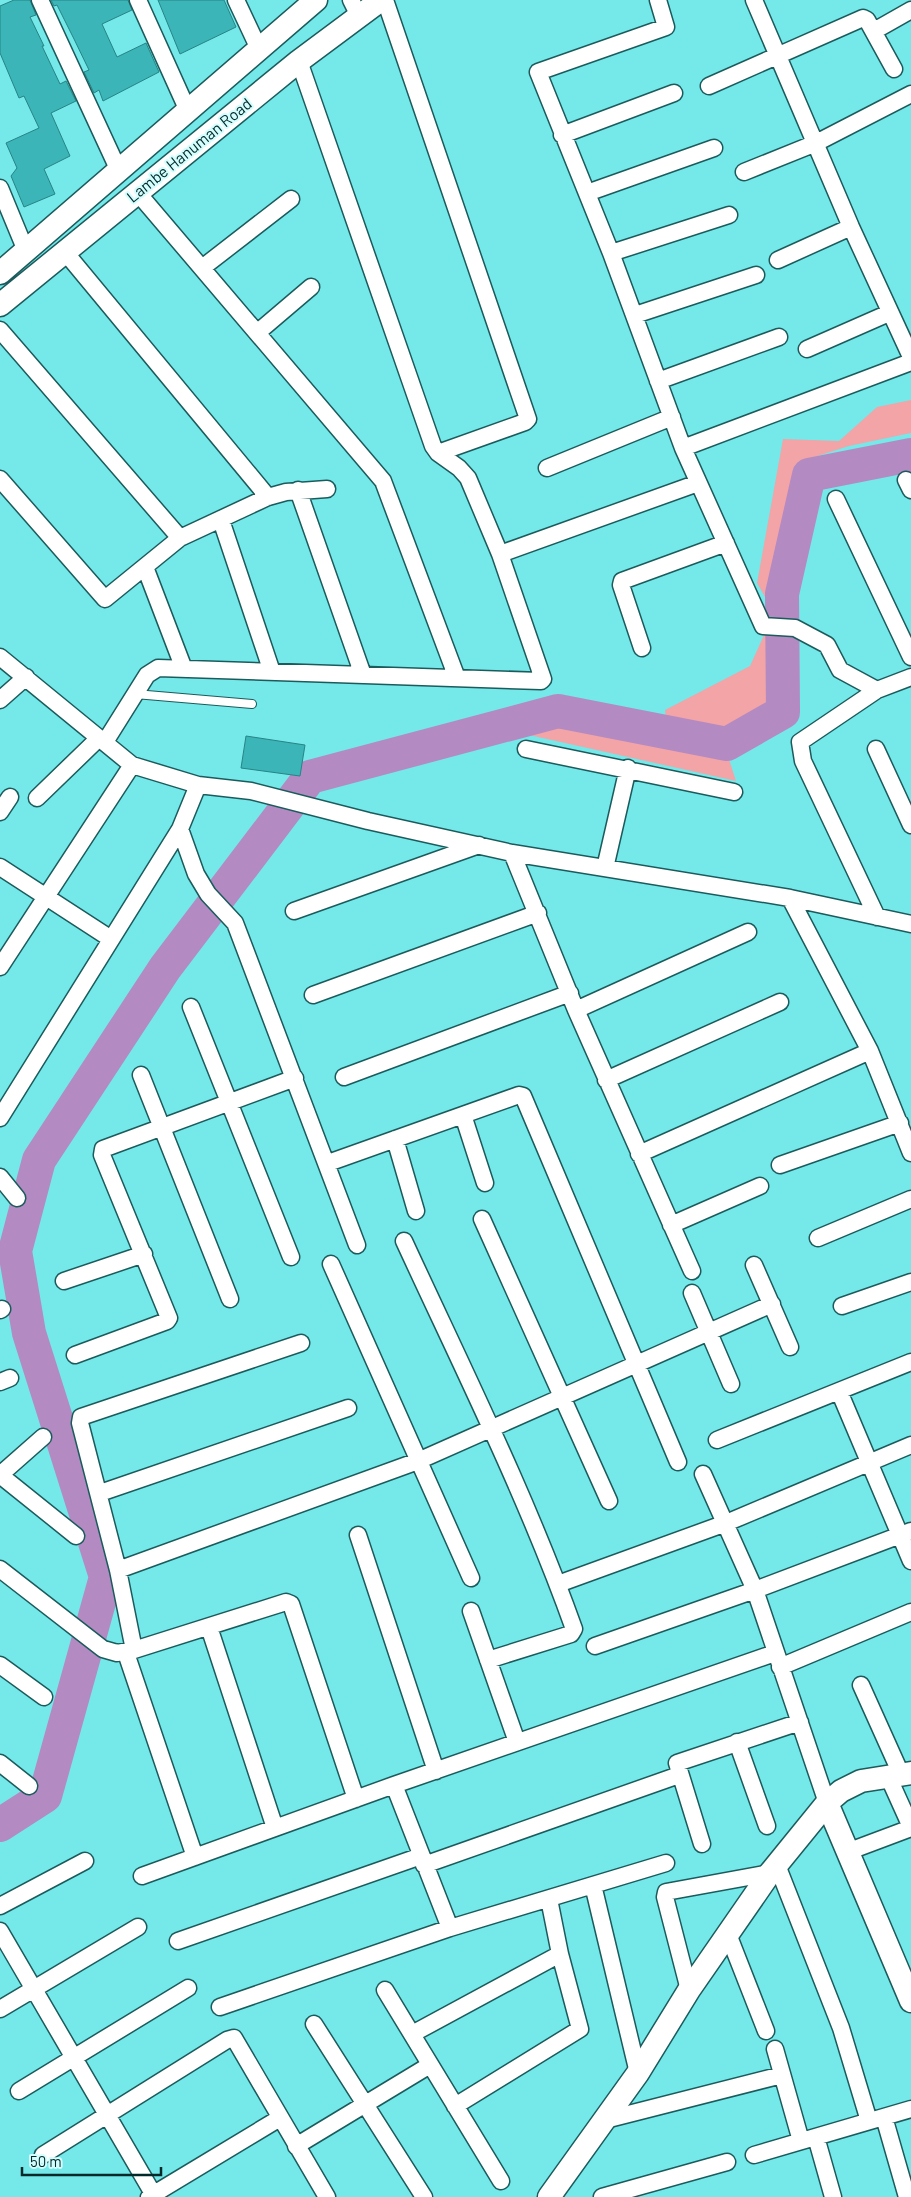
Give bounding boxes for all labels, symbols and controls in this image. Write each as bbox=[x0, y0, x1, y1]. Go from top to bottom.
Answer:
street label: Lambe Hanuman Road bbox=[122, 93, 255, 206]
scale bar bbox=[22, 2144, 161, 2176]
text: 50 m bbox=[30, 2152, 62, 2170]

